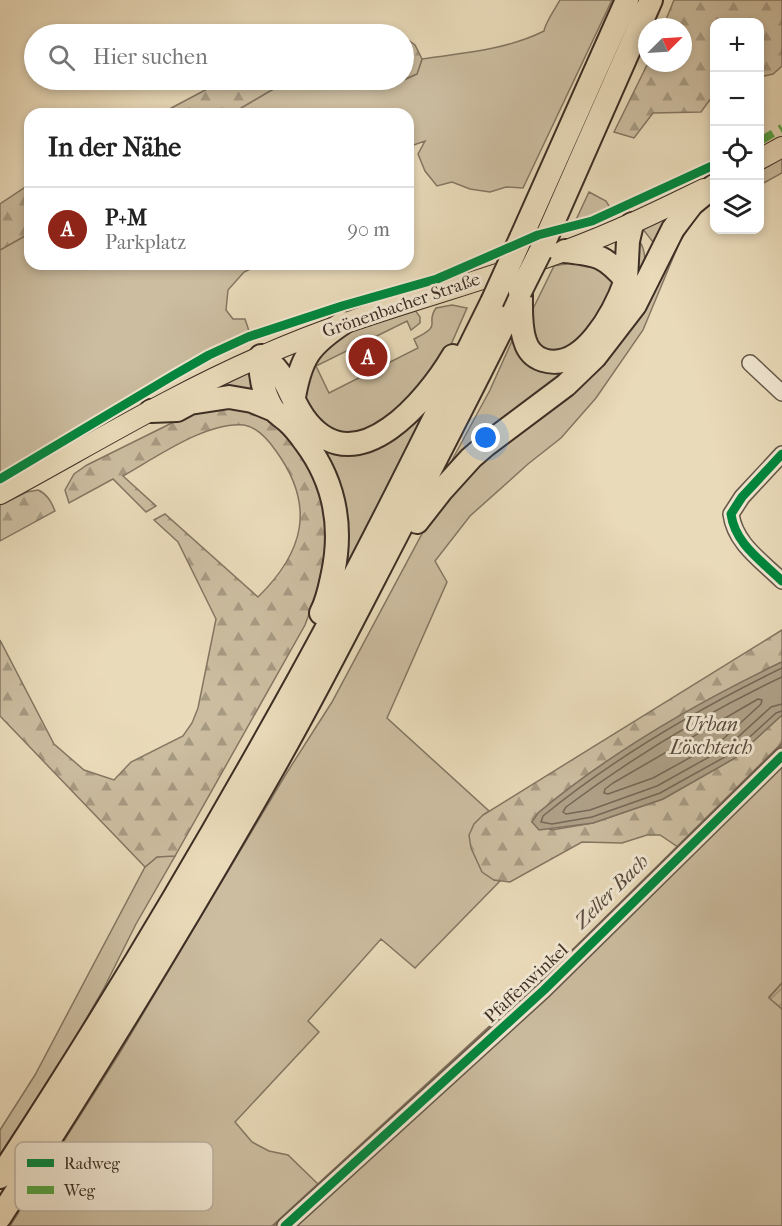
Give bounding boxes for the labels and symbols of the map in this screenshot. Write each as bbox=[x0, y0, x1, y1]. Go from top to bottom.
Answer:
north arrow bbox=[638, 18, 692, 72]
street label: Grönenbacher Straße bbox=[320, 269, 483, 342]
pin: A bbox=[348, 334, 388, 380]
your location bbox=[471, 423, 500, 452]
water label: Urban Löschteich bbox=[668, 713, 752, 759]
water label: Zeller Bach bbox=[568, 850, 653, 934]
street label: Pfaffenwinkel bbox=[480, 939, 573, 1027]
legend bbox=[15, 1142, 213, 1211]
text: Radweg bbox=[64, 1154, 120, 1173]
text: Weg bbox=[63, 1181, 96, 1200]

